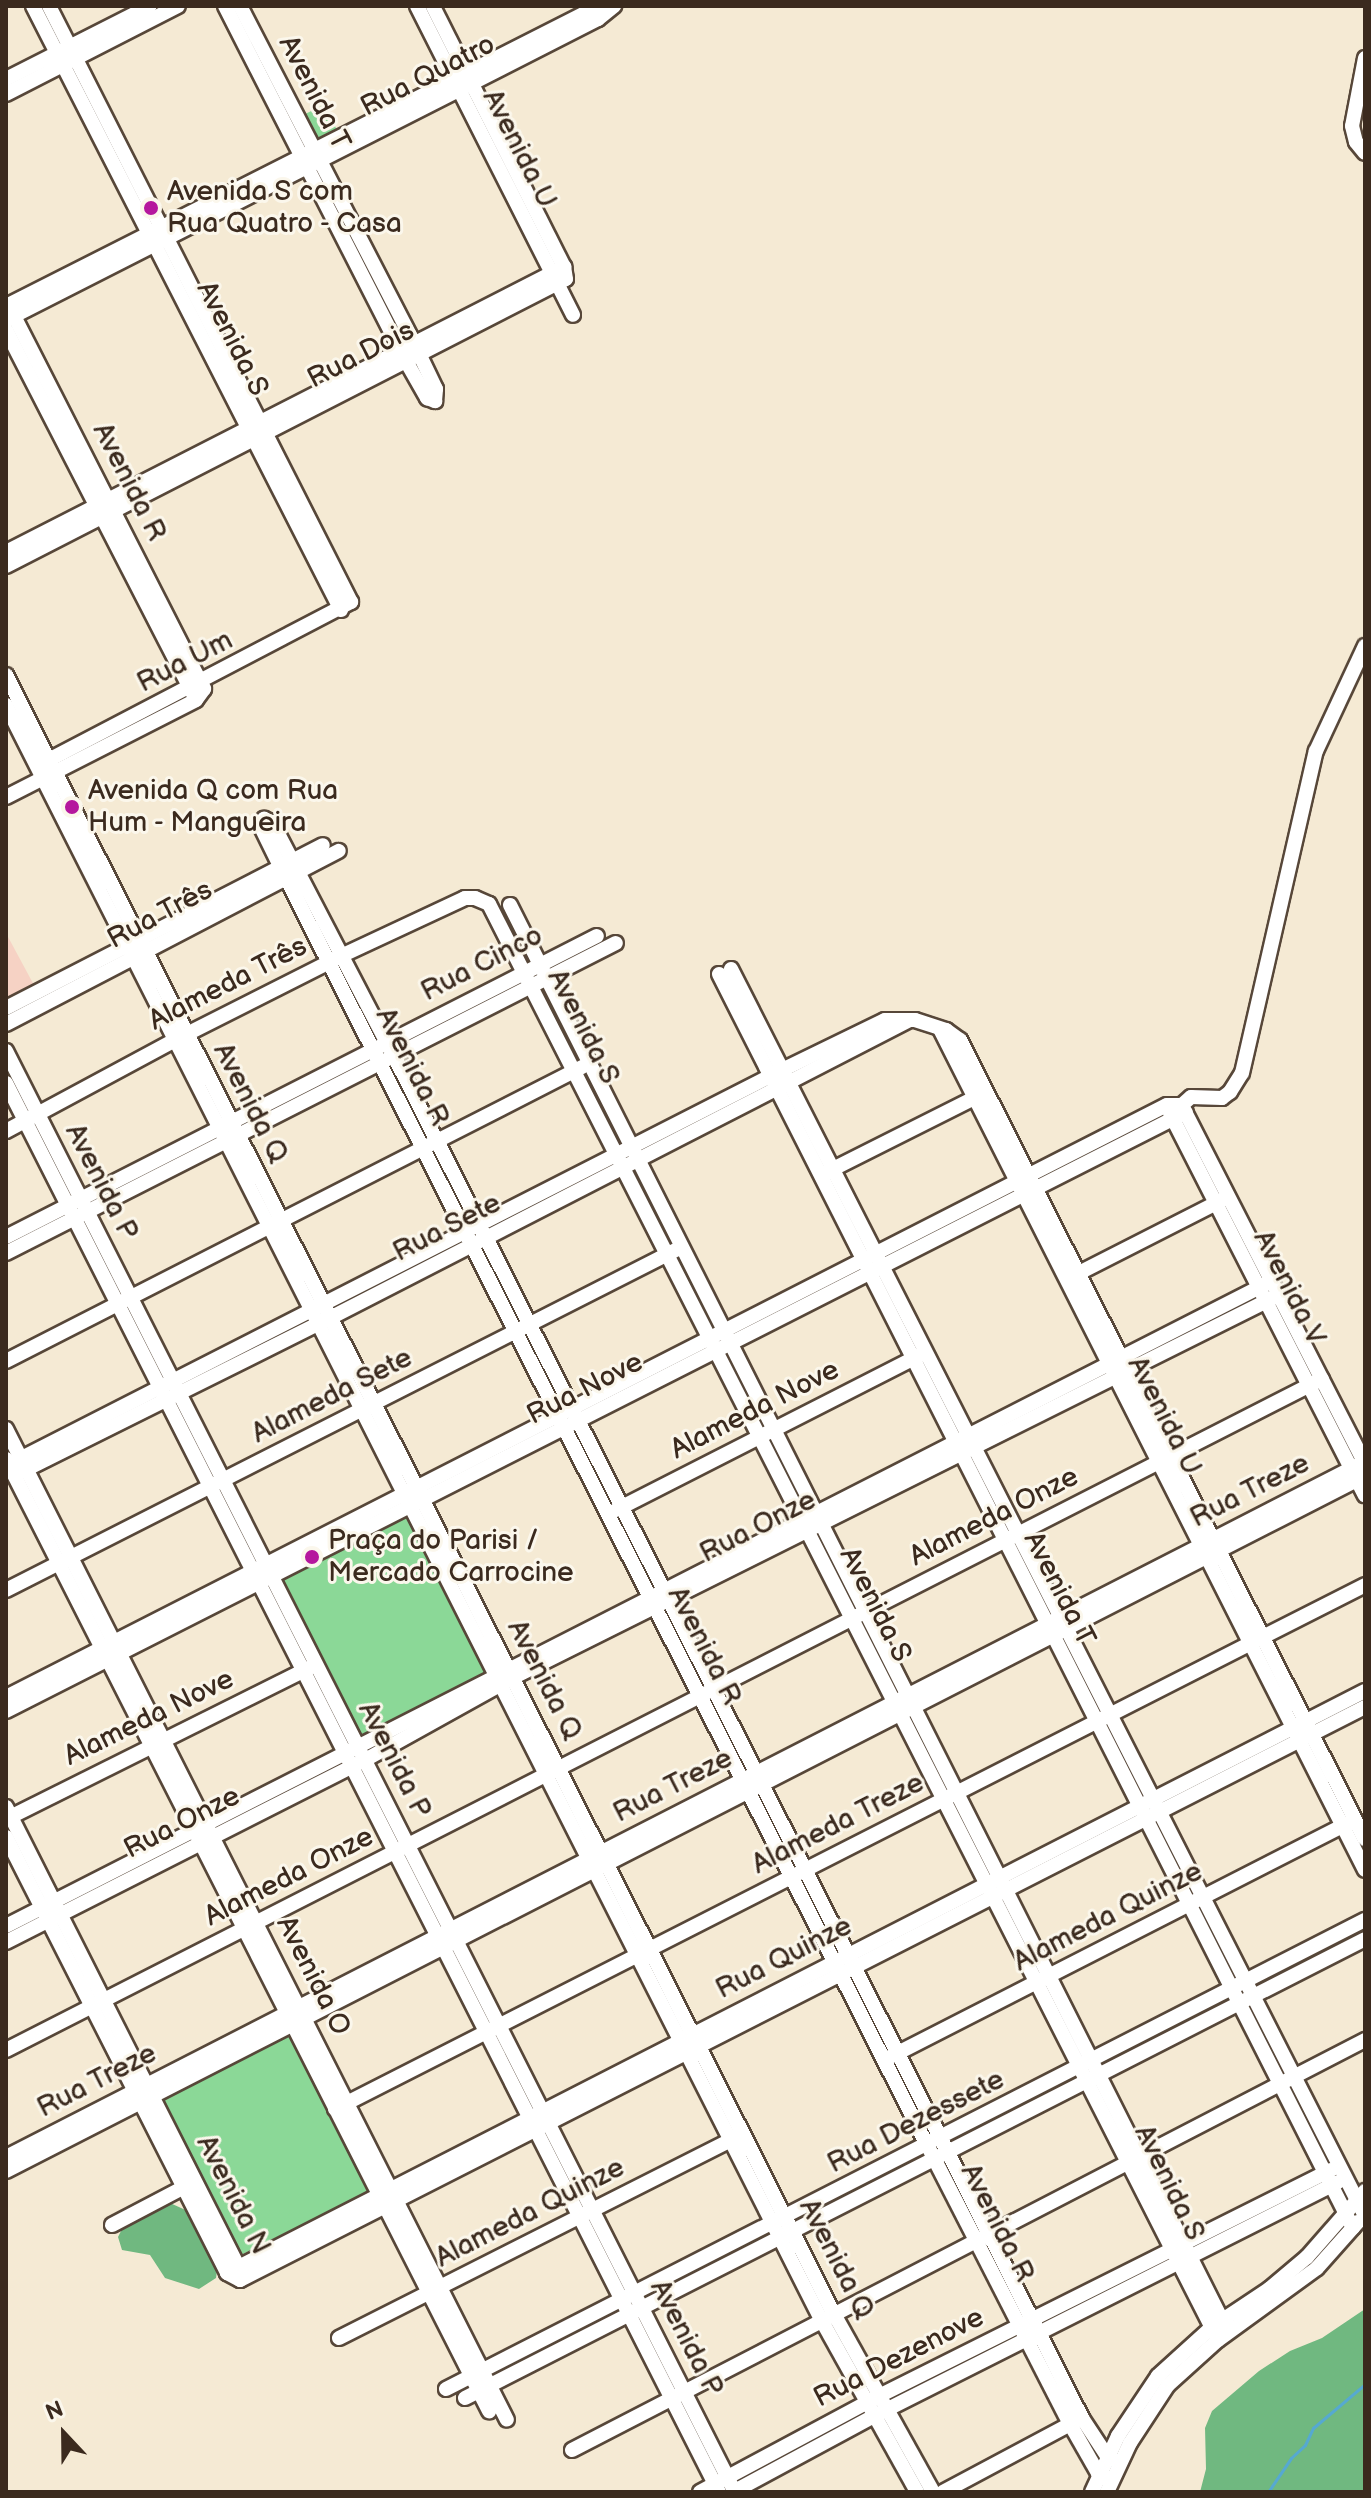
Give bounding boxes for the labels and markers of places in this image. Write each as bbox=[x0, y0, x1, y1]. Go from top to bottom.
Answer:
place label: Avenida S com Rua Quatro - Casa bbox=[167, 175, 404, 241]
marker: Avenida S com Rua Quatro - Casa bbox=[142, 199, 160, 217]
place label: Avenida Q com Rua Hum - Mangueira bbox=[88, 774, 338, 840]
marker: Avenida Q com Rua Hum - Mangueira bbox=[63, 798, 81, 816]
place label: Praça do Parisi / Mercado Carrocine bbox=[328, 1524, 574, 1590]
marker: Praça do Parisi / Mercado Carrocine bbox=[303, 1548, 321, 1566]

